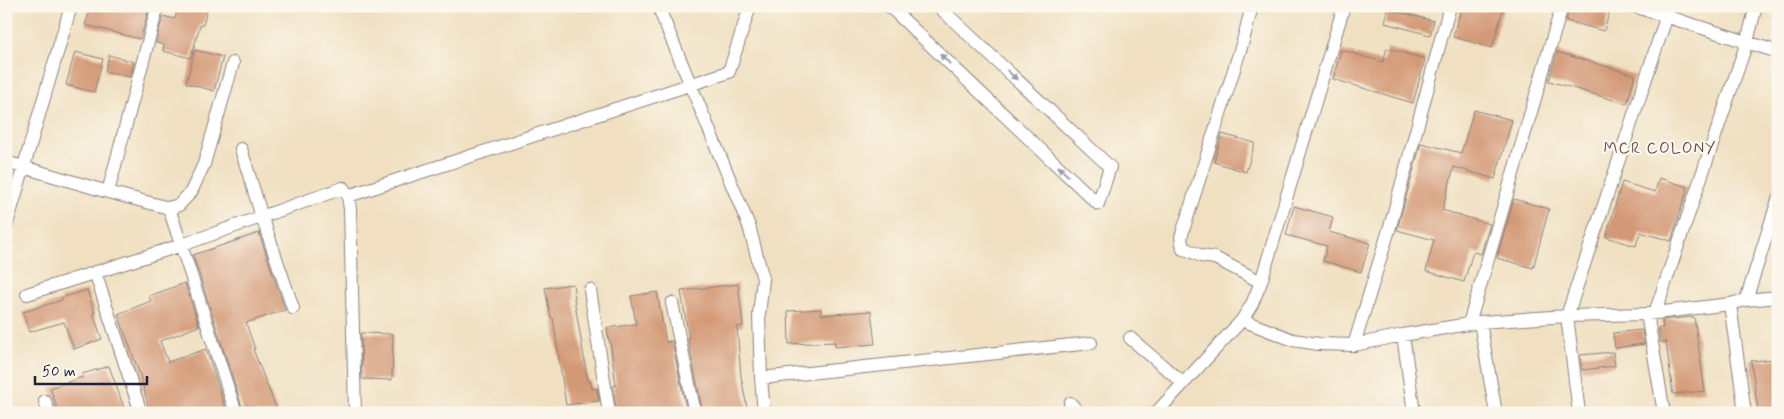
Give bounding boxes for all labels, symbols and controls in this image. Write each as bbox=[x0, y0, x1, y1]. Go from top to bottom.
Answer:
one-way arrow bbox=[939, 53, 951, 65]
one-way arrow bbox=[1005, 69, 1017, 81]
district label: MCR COLONY bbox=[1604, 138, 1716, 159]
one-way arrow bbox=[1057, 165, 1069, 177]
scale bar bbox=[35, 354, 148, 386]
text: 50 m bbox=[42, 362, 76, 382]

